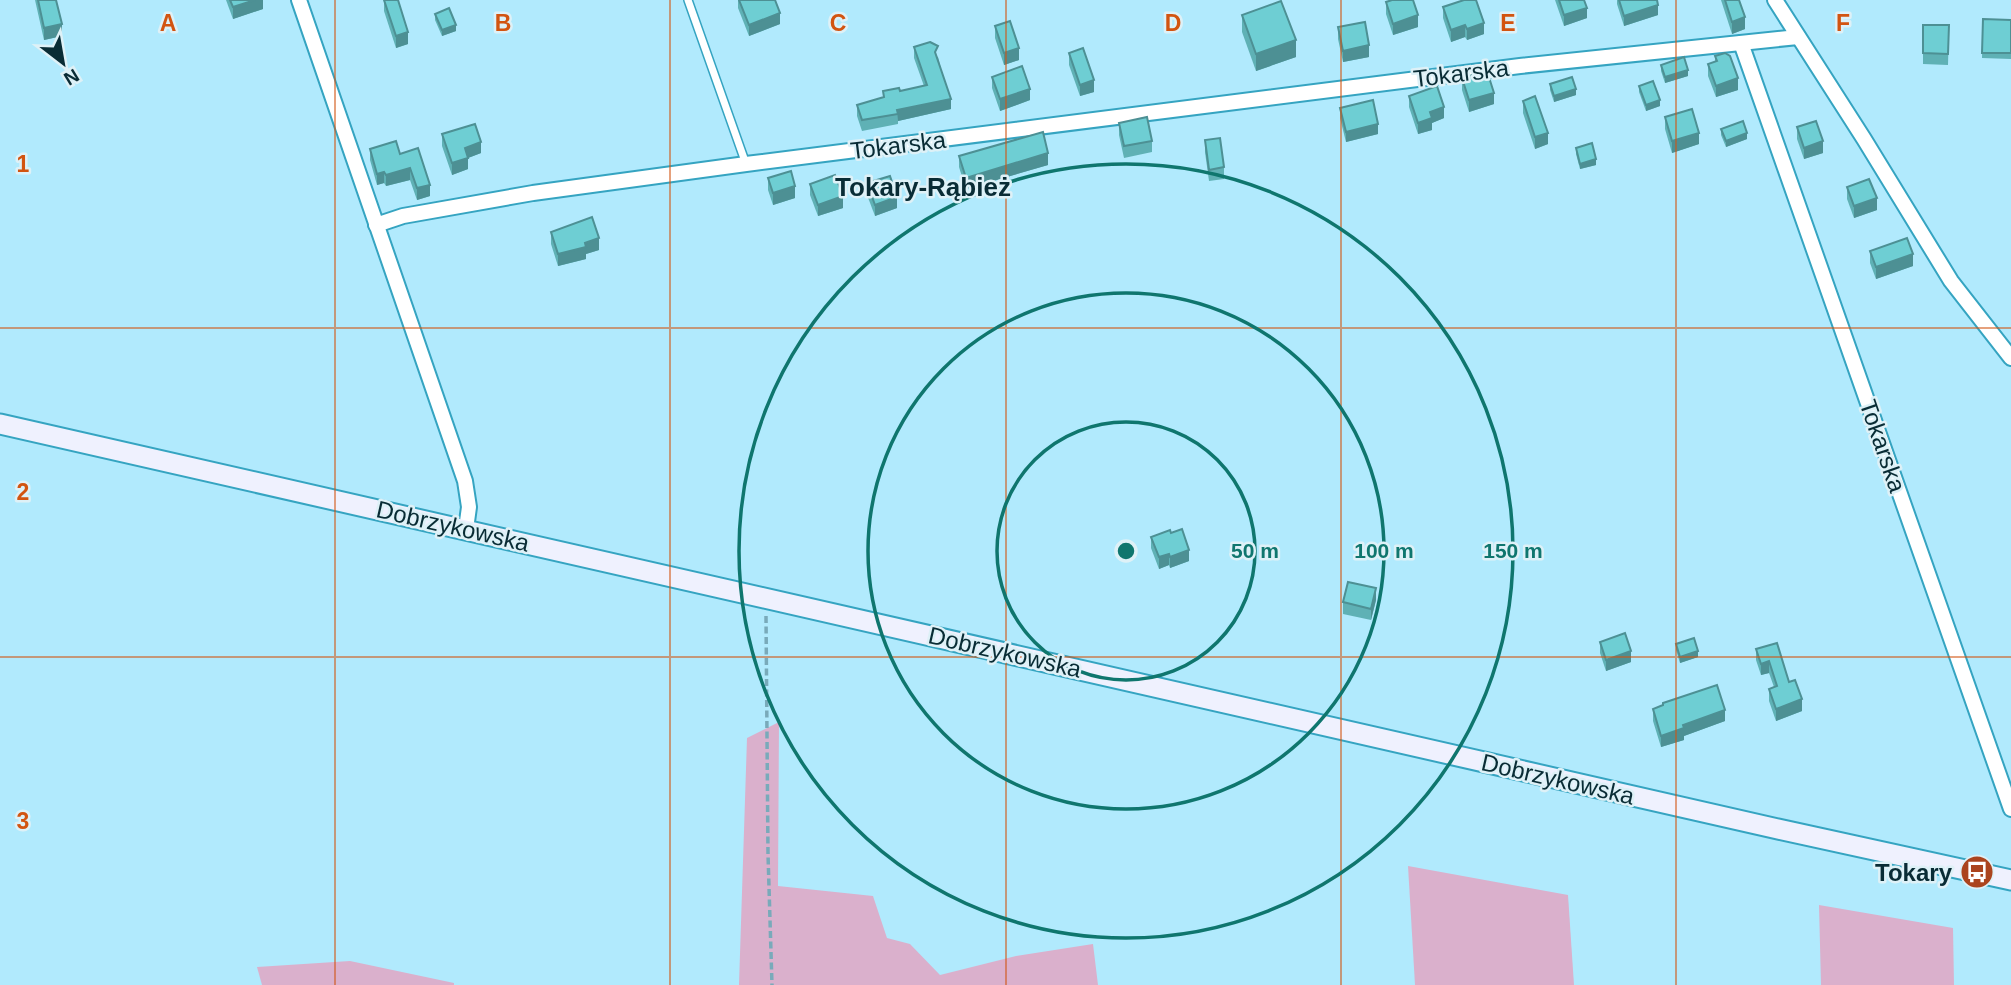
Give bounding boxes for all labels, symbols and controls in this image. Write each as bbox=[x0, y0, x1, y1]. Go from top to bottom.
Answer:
text: A bbox=[160, 10, 176, 36]
text: B bbox=[495, 10, 511, 36]
text: C bbox=[830, 10, 846, 36]
text: D bbox=[1165, 10, 1181, 36]
text: E bbox=[1500, 10, 1516, 36]
text: F bbox=[1836, 10, 1850, 36]
north arrow bbox=[28, 28, 98, 98]
street label: Tokarska bbox=[1412, 54, 1511, 92]
text: N bbox=[60, 65, 83, 90]
street label: Tokarska bbox=[849, 126, 948, 164]
text: 1 bbox=[17, 151, 30, 177]
district label: Tokary-Rąbież bbox=[835, 172, 1011, 202]
street label: Tokarska bbox=[1855, 396, 1912, 496]
text: 2 bbox=[17, 479, 29, 505]
street label: Dobrzykowska bbox=[374, 495, 533, 557]
centre of rings bbox=[1114, 539, 1138, 563]
text: 50 m bbox=[1231, 539, 1279, 562]
text: 100 m bbox=[1354, 539, 1414, 562]
text: 150 m bbox=[1483, 539, 1543, 562]
street label: Dobrzykowska bbox=[926, 621, 1085, 683]
street label: Dobrzykowska bbox=[1479, 748, 1638, 810]
text: 3 bbox=[17, 808, 29, 834]
bus stop icon: Tokary bbox=[1958, 853, 1996, 891]
place label: Tokary bbox=[1875, 859, 1953, 886]

